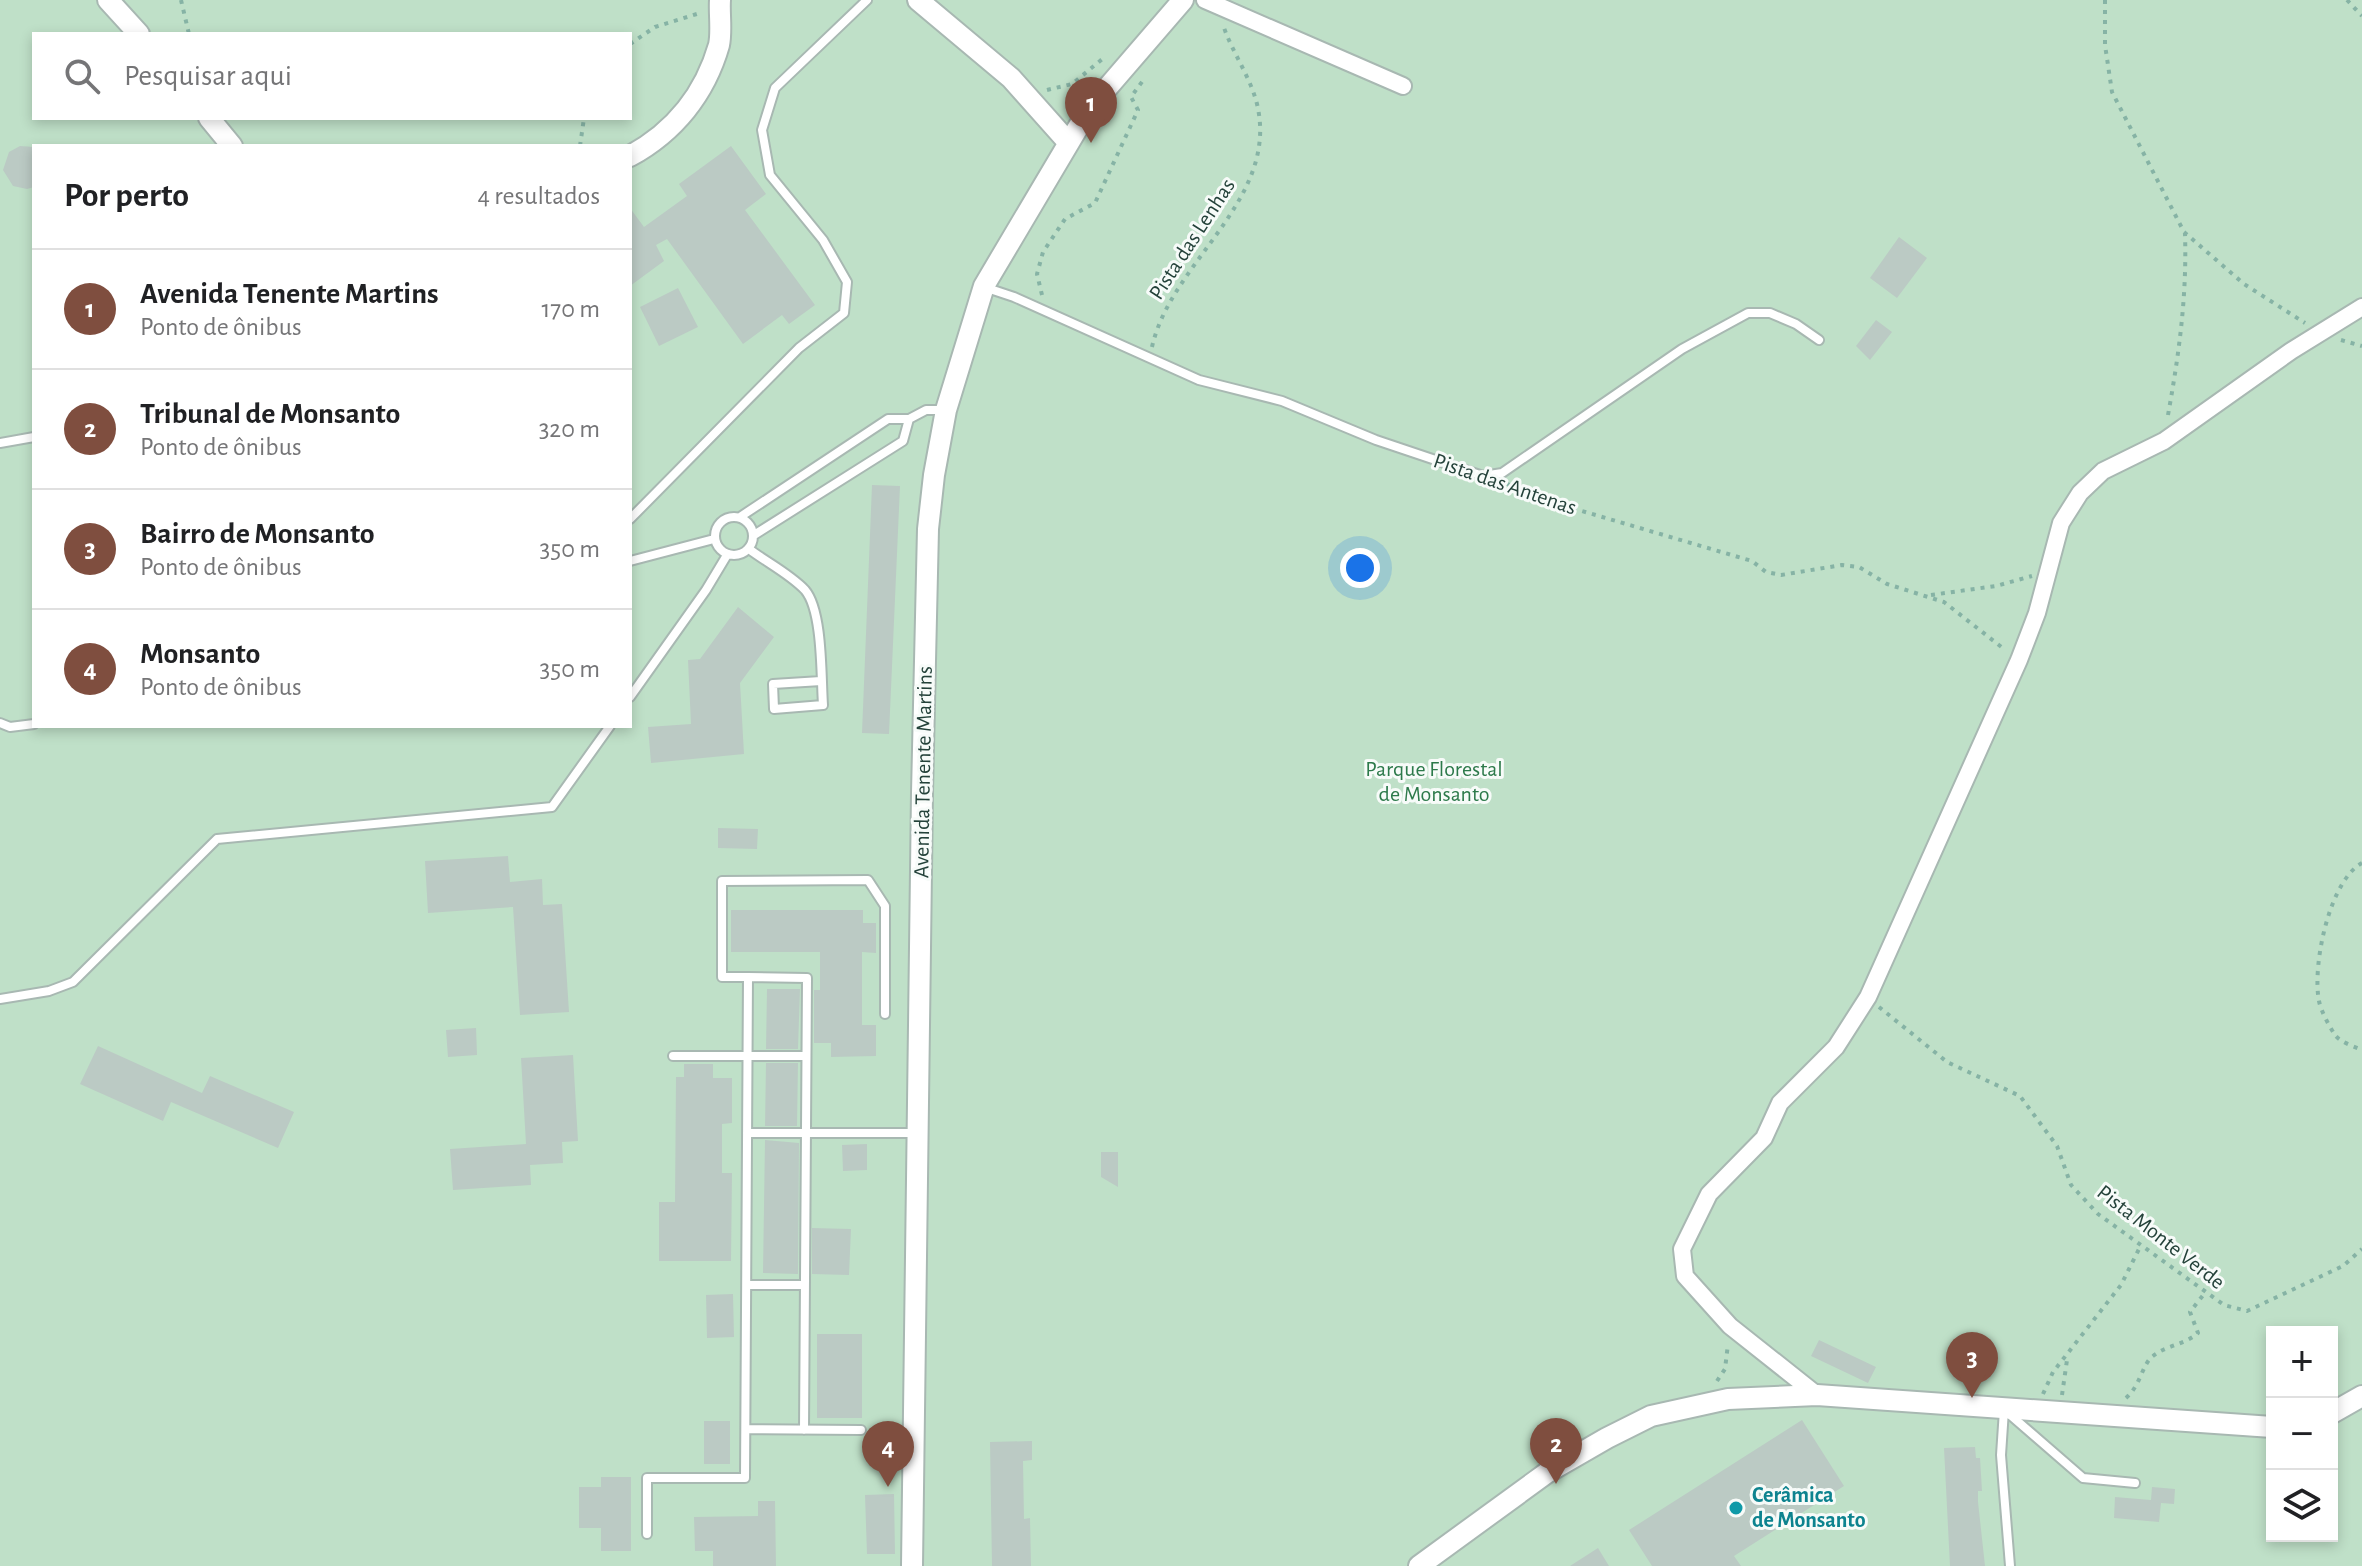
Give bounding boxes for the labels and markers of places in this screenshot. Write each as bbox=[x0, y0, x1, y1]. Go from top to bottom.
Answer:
pin: 1 bbox=[1065, 77, 1117, 143]
pin: 3 bbox=[1946, 1332, 1998, 1398]
pin: 2 bbox=[1530, 1418, 1582, 1484]
pin: 4 bbox=[862, 1421, 914, 1487]
place label: Cerâmica de Monsanto bbox=[1752, 1484, 1866, 1531]
marker: Cerâmica de Monsanto bbox=[1727, 1499, 1745, 1517]

